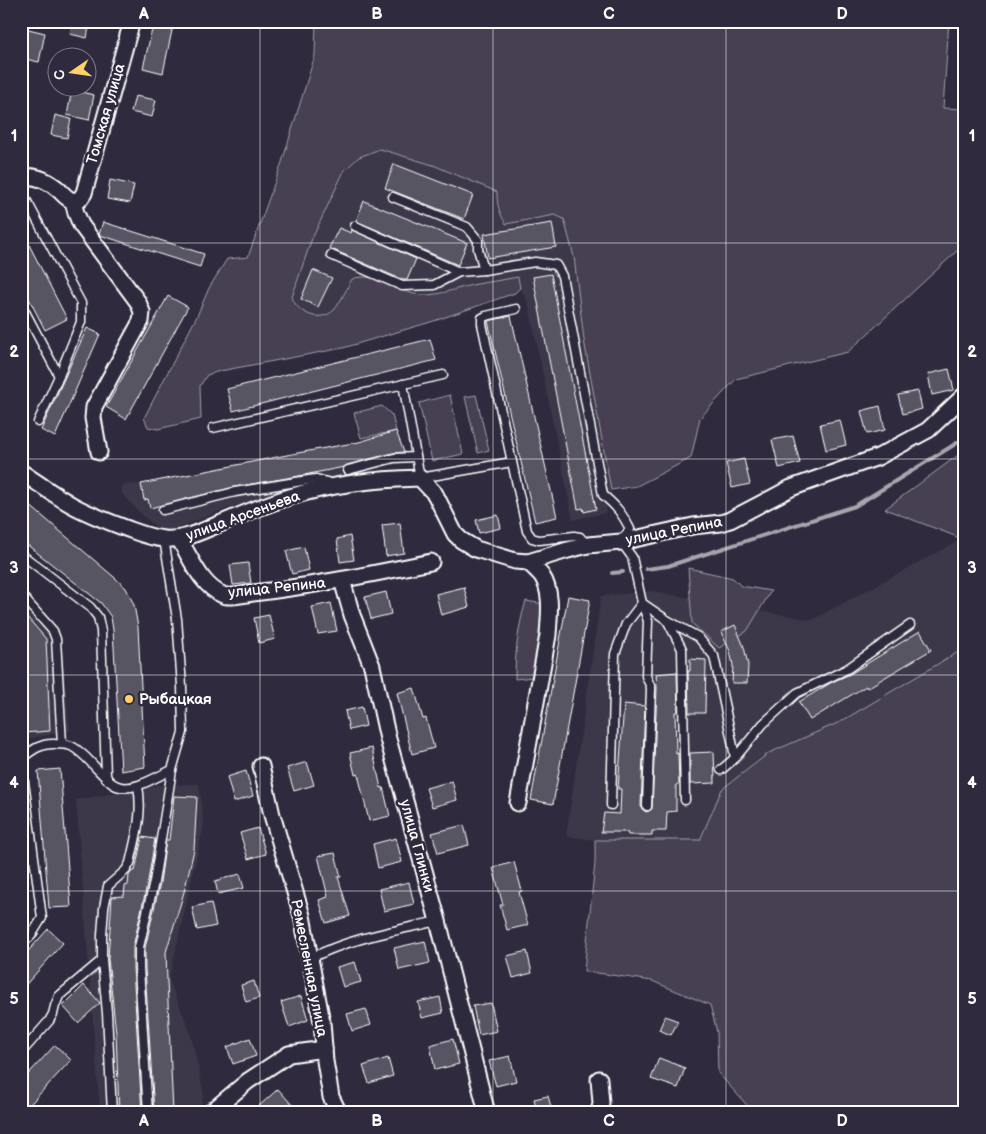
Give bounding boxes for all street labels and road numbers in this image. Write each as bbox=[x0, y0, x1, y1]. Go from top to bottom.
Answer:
street label: Томская улица bbox=[82, 61, 130, 167]
street label: улица Арсеньева bbox=[183, 487, 303, 545]
street label: улица Репина bbox=[624, 512, 724, 550]
street label: улица Репина bbox=[227, 573, 327, 603]
street label: улица Глинки bbox=[395, 797, 439, 895]
street label: Ремесленная улица bbox=[286, 897, 332, 1039]

